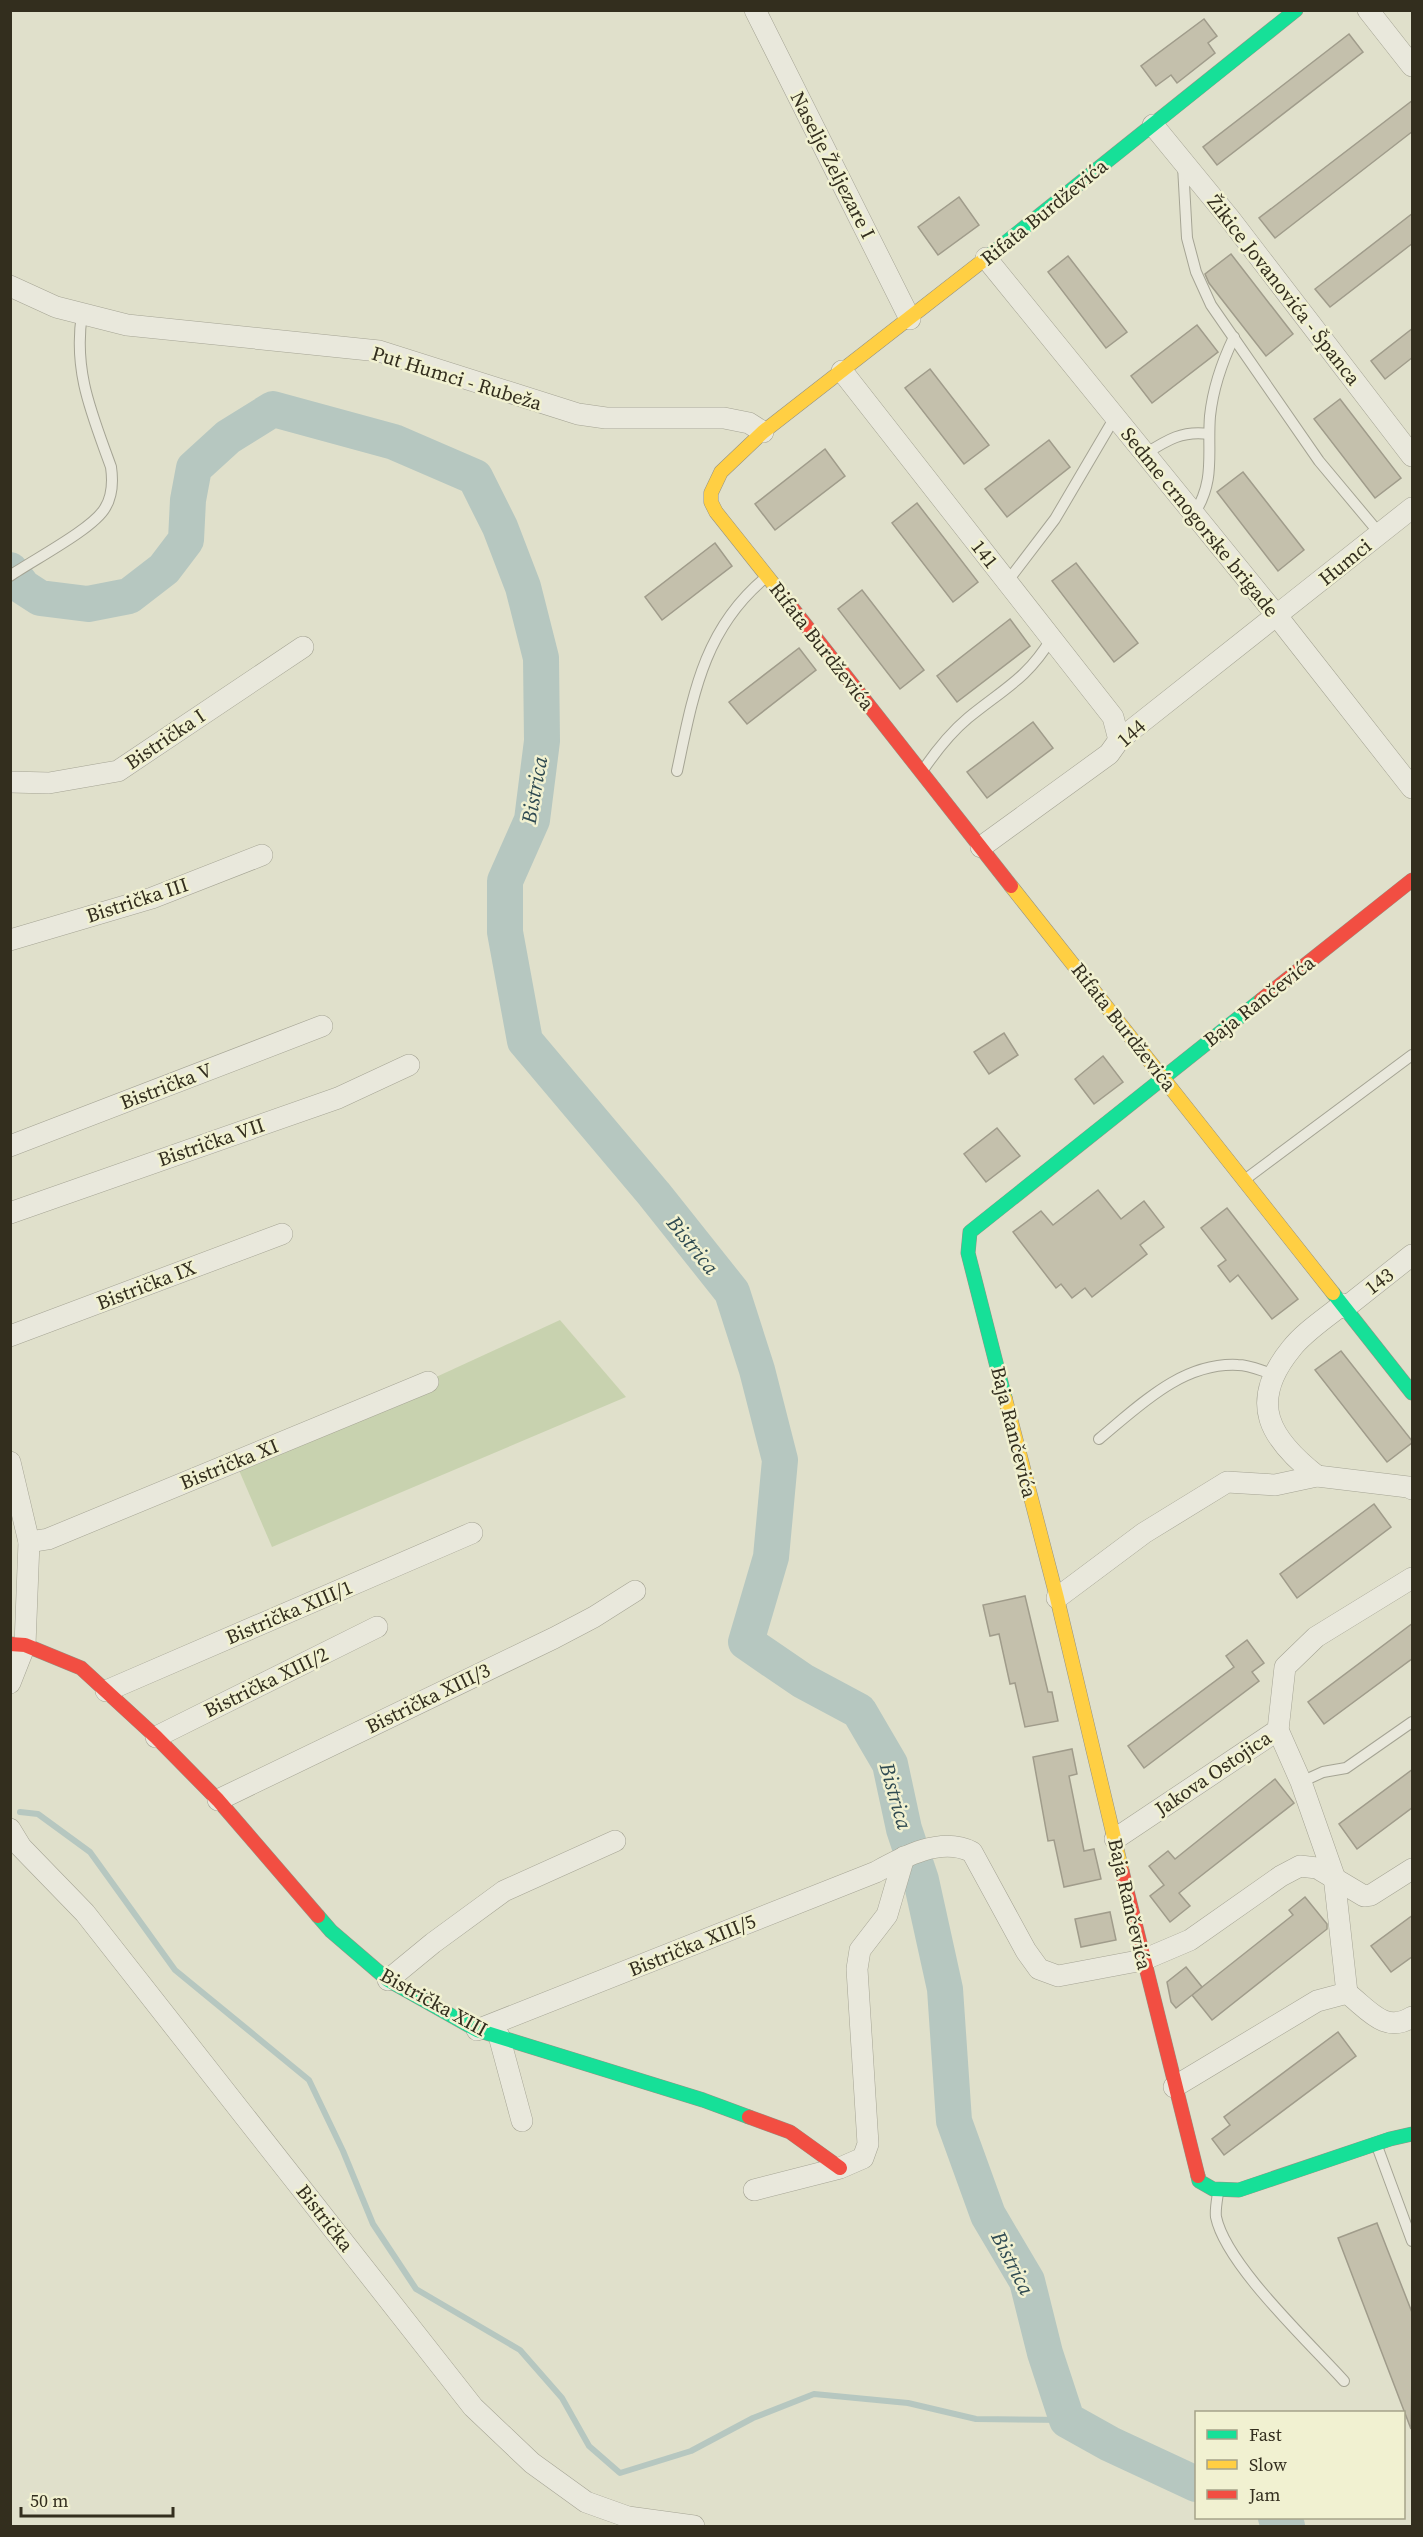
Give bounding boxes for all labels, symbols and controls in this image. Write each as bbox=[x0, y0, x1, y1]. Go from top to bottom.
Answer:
street label: Naselje Željezare I bbox=[784, 86, 882, 244]
street label: Rifata Burdževića bbox=[975, 151, 1114, 272]
street label: Žikice Jovanovića - Španca bbox=[1201, 189, 1368, 392]
street label: Put Humci - Rubeža bbox=[369, 339, 546, 417]
street label: Sedme crnogorske brigade bbox=[1115, 421, 1285, 623]
street label: Humci bbox=[1313, 532, 1377, 592]
street label: 141 bbox=[965, 534, 1005, 574]
street label: Rifata Burdževića bbox=[763, 576, 882, 717]
street label: Bistrička I bbox=[119, 702, 211, 776]
street label: 144 bbox=[1110, 713, 1152, 753]
water label: Bistrica bbox=[514, 754, 554, 827]
street label: Bistrička III bbox=[82, 870, 192, 930]
street label: Baja Rančevića bbox=[1198, 948, 1321, 1053]
street label: Rifata Burdževića bbox=[1065, 957, 1184, 1098]
street label: Bistrička V bbox=[116, 1055, 216, 1116]
street label: Bistrička VII bbox=[154, 1111, 268, 1173]
water label: Bistrica bbox=[660, 1209, 726, 1281]
street label: Bistrička IX bbox=[93, 1253, 200, 1317]
street label: 143 bbox=[1359, 1261, 1399, 1301]
street label: Baja Rančevića bbox=[984, 1364, 1044, 1501]
street label: Bistrička XI bbox=[176, 1432, 282, 1496]
street label: Bistrička XIII/1 bbox=[221, 1573, 357, 1651]
street label: Bistrička XIII/2 bbox=[199, 1640, 333, 1724]
street label: Bistrička XIII/3 bbox=[361, 1656, 495, 1740]
street label: Jakova Ostojica bbox=[1148, 1723, 1277, 1823]
water label: Bistrica bbox=[872, 1758, 919, 1833]
street label: Baja Rančevića bbox=[1101, 1836, 1159, 1973]
street label: Bistrička XIII/5 bbox=[624, 1907, 760, 1983]
street label: Bistrička XIII bbox=[375, 1961, 493, 2043]
street label: Bistrička bbox=[290, 2178, 361, 2258]
water label: Bistrica bbox=[984, 2225, 1041, 2300]
legend bbox=[1195, 2411, 1405, 2519]
text: Fast bbox=[1249, 2422, 1282, 2447]
text: Slow bbox=[1249, 2452, 1287, 2477]
scale bar bbox=[21, 2480, 172, 2518]
text: Jam bbox=[1248, 2482, 1281, 2507]
text: 50 m bbox=[30, 2488, 68, 2513]

